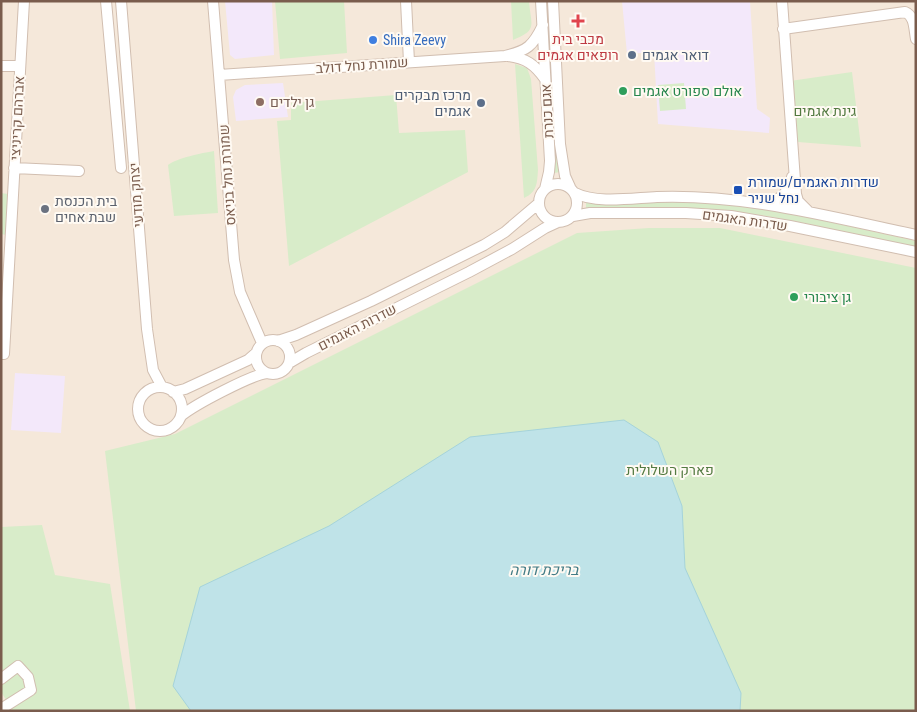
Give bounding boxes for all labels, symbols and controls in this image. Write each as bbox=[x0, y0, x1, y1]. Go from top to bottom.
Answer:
marker: מכבי בית רופאים אגמים bbox=[571, 14, 585, 28]
place label: מכבי בית רופאים אגמים bbox=[537, 31, 619, 63]
place label: Shira Zeevy bbox=[383, 32, 446, 48]
marker: Shira Zeevy bbox=[367, 34, 379, 46]
place label: דואר אגמים bbox=[642, 47, 709, 63]
marker: דואר אגמים bbox=[626, 49, 638, 61]
street label: שמורת נחל דולב bbox=[315, 54, 409, 76]
street label: אברהם קריניצי bbox=[7, 75, 27, 161]
street label: אגם כנרת bbox=[538, 83, 556, 139]
place label: אולם ספורט אגמים bbox=[633, 83, 742, 99]
marker: אולם ספורט אגמים bbox=[617, 85, 629, 97]
place label: מרכז מבקרים אגמים bbox=[395, 87, 471, 119]
place label: גן ילדים bbox=[270, 94, 314, 110]
marker: גן ילדים bbox=[254, 96, 266, 108]
marker: מרכז מבקרים אגמים bbox=[475, 97, 487, 109]
park label: גינת אגמים bbox=[793, 103, 857, 119]
street label: שמורת נחל בניאס bbox=[215, 124, 239, 226]
street label: יצחק מודעי bbox=[126, 162, 146, 228]
place label: שדרות האגמים/שמורת נחל שניר bbox=[748, 174, 879, 206]
marker: שדרות האגמים/שמורת נחל שניר bbox=[732, 184, 744, 196]
place label: בית הכנסת שבת אחים bbox=[55, 193, 118, 225]
marker: בית הכנסת שבת אחים bbox=[39, 203, 51, 215]
street label: שדרות האגמים bbox=[701, 206, 789, 234]
place label: גן ציבורי bbox=[804, 289, 851, 305]
marker: גן ציבורי bbox=[788, 291, 800, 303]
street label: שדרות האגמים bbox=[315, 300, 399, 354]
park label: פארק השלולית bbox=[626, 462, 714, 478]
water label: בריכת דורה bbox=[509, 561, 580, 579]

